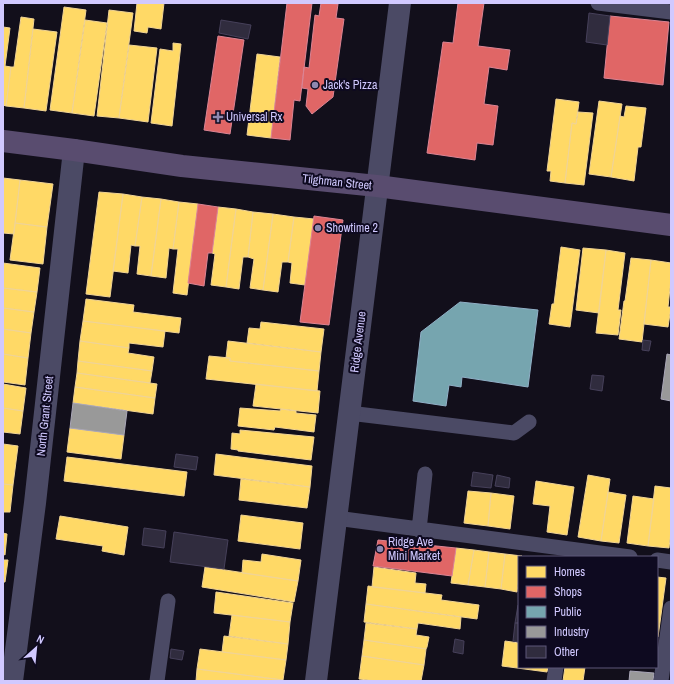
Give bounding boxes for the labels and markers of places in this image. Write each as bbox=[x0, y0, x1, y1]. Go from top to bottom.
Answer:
place label: Jack's Pizza bbox=[323, 77, 378, 93]
marker: Jack's Pizza bbox=[310, 80, 320, 90]
place label: Universal Rx bbox=[226, 109, 282, 125]
marker: Universal Rx bbox=[213, 112, 223, 122]
place label: Showtime 2 bbox=[326, 220, 378, 236]
marker: Showtime 2 bbox=[313, 223, 323, 233]
place label: Ridge Ave Mini Market bbox=[388, 534, 440, 564]
marker: Ridge Ave Mini Market bbox=[375, 544, 385, 554]

